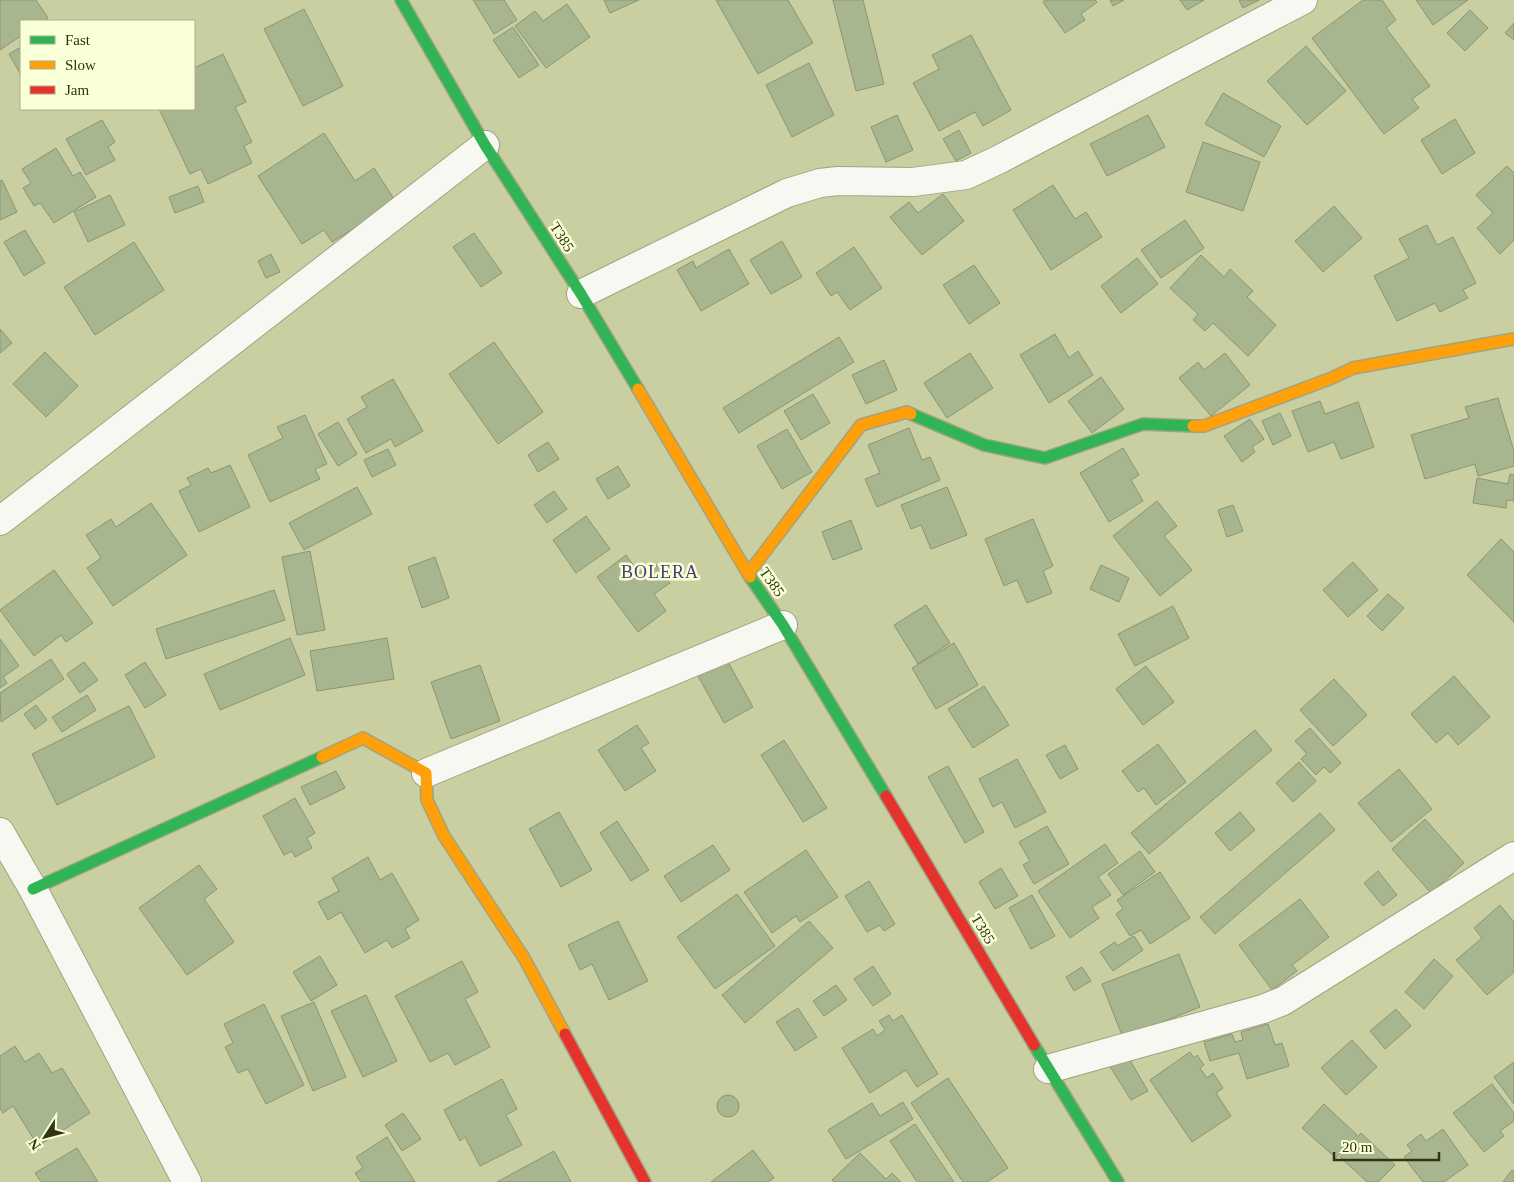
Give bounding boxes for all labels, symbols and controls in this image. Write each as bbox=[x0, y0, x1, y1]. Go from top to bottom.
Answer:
legend bbox=[20, 20, 195, 110]
text: Fast bbox=[65, 32, 91, 48]
text: Slow bbox=[65, 57, 96, 73]
text: Jam bbox=[65, 82, 89, 98]
street label: T385 bbox=[547, 219, 577, 255]
district label: BOLERA bbox=[621, 562, 699, 582]
street label: T385 bbox=[756, 564, 788, 600]
street label: T385 bbox=[968, 911, 998, 947]
north arrow bbox=[20, 1112, 70, 1162]
scale bar bbox=[1334, 1130, 1439, 1162]
text: N bbox=[26, 1136, 44, 1153]
text: 20 m bbox=[1342, 1139, 1373, 1155]

